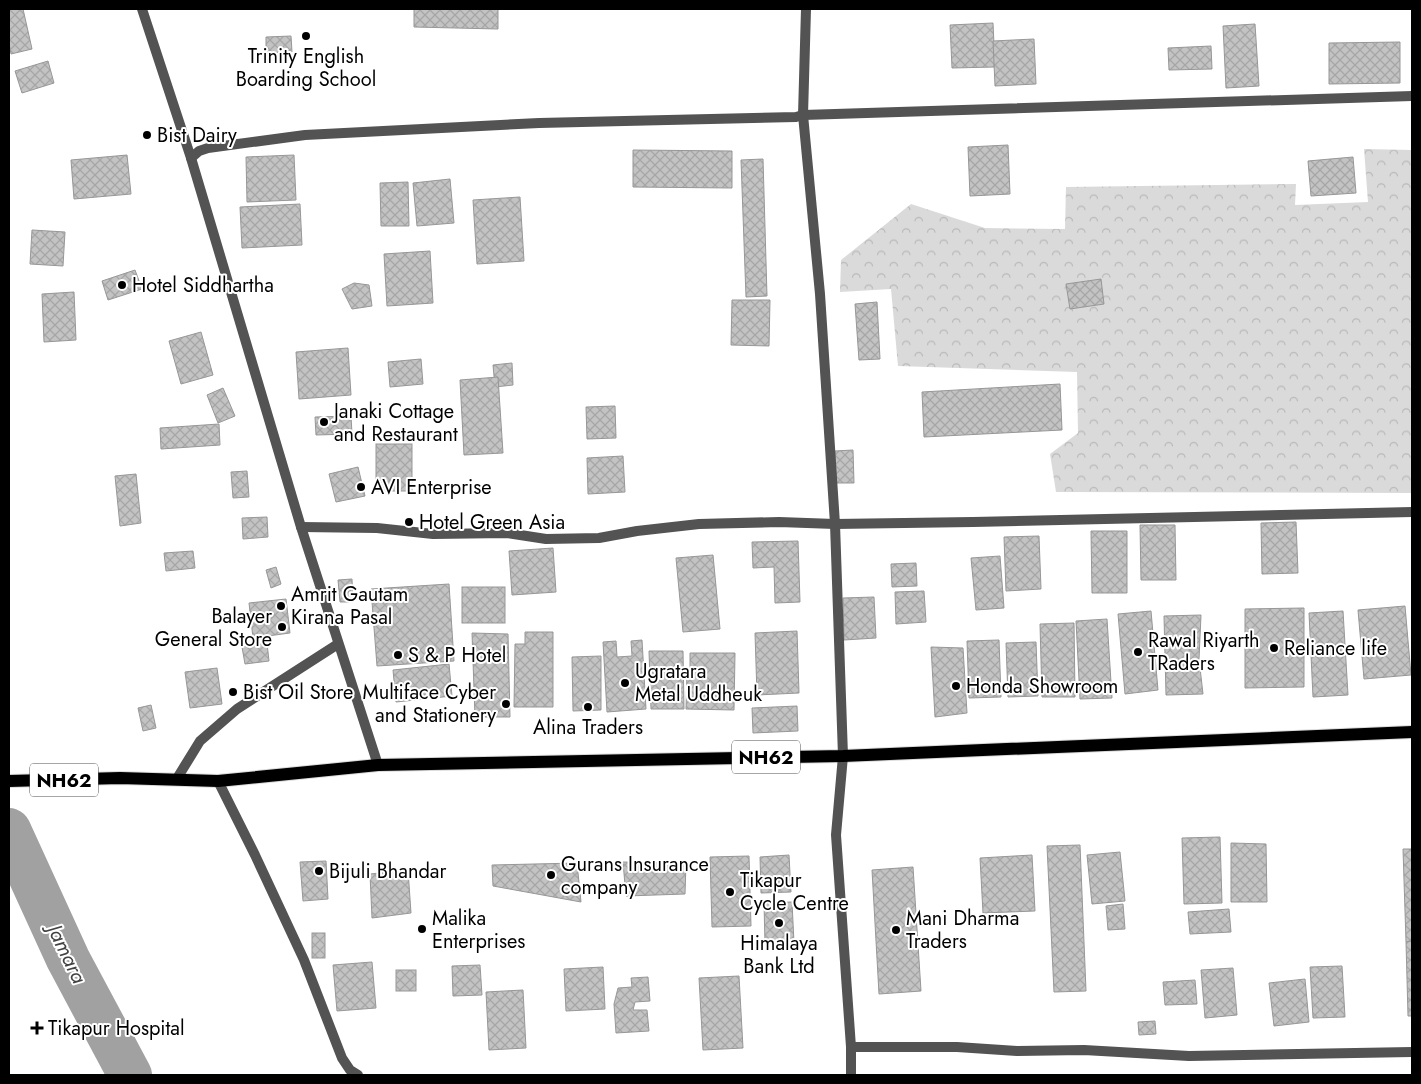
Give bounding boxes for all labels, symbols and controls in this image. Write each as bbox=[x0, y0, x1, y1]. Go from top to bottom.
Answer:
marker: Trinity English Boarding School bbox=[300, 30, 312, 42]
place label: Trinity English Boarding School bbox=[236, 42, 376, 94]
place label: Bist Dairy bbox=[157, 121, 237, 150]
marker: Bist Dairy bbox=[141, 129, 153, 141]
place label: Hotel Siddhartha bbox=[132, 271, 274, 300]
marker: Hotel Siddhartha bbox=[116, 279, 128, 291]
place label: Janaki Cottage and Restaurant bbox=[331, 397, 458, 449]
marker: Janaki Cottage and Restaurant bbox=[318, 416, 330, 428]
place label: AVI Enterprise bbox=[371, 473, 492, 502]
marker: AVI Enterprise bbox=[355, 481, 367, 493]
place label: Hotel Green Asia bbox=[419, 508, 565, 537]
marker: Hotel Green Asia bbox=[403, 516, 415, 528]
place label: Amrit Gautam Kirana Pasal bbox=[291, 580, 408, 632]
marker: Amrit Gautam Kirana Pasal bbox=[275, 600, 287, 612]
place label: Balayer General Store bbox=[155, 602, 272, 654]
marker: Balayer General Store bbox=[276, 621, 288, 633]
place label: Rawal Riyarth TRaders bbox=[1148, 626, 1260, 678]
place label: Reliance life bbox=[1284, 634, 1387, 663]
place label: S & P Hotel bbox=[408, 641, 506, 670]
marker: Reliance life bbox=[1268, 642, 1280, 654]
marker: Rawal Riyarth TRaders bbox=[1132, 646, 1144, 658]
marker: S & P Hotel bbox=[392, 649, 404, 661]
place label: Ugratara Metal Uddheuk bbox=[635, 657, 762, 709]
place label: Honda Showroom bbox=[966, 672, 1118, 701]
marker: Ugratara Metal Uddheuk bbox=[619, 677, 631, 689]
place label: Bist Oil Store bbox=[243, 678, 353, 707]
place label: Multiface Cyber and Stationery bbox=[362, 678, 496, 730]
marker: Honda Showroom bbox=[950, 680, 962, 692]
marker: Bist Oil Store bbox=[227, 686, 239, 698]
marker: Multiface Cyber and Stationery bbox=[500, 698, 512, 710]
marker: Alina Traders bbox=[582, 701, 594, 713]
place label: Alina Traders bbox=[533, 713, 643, 742]
road number: NH62 bbox=[732, 740, 800, 774]
road number: NH62 bbox=[30, 764, 98, 796]
place label: Gurans Insurance company bbox=[561, 850, 709, 902]
place label: Bijuli Bhandar bbox=[329, 857, 446, 886]
marker: Bijuli Bhandar bbox=[313, 865, 325, 877]
place label: Tikapur Cycle Centre bbox=[740, 866, 849, 918]
marker: Gurans Insurance company bbox=[545, 869, 557, 881]
marker: Tikapur Cycle Centre bbox=[724, 886, 736, 898]
place label: Malika Enterprises bbox=[432, 904, 525, 956]
place label: Mani Dharma Traders bbox=[906, 904, 1019, 956]
water label: Jamara bbox=[38, 916, 94, 989]
marker: Himalaya Bank Ltd bbox=[773, 917, 785, 929]
marker: Malika Enterprises bbox=[416, 923, 428, 935]
marker: Mani Dharma Traders bbox=[890, 924, 902, 936]
place label: Himalaya Bank Ltd bbox=[740, 929, 818, 981]
place label: Tikapur Hospital bbox=[48, 1014, 185, 1043]
marker: Tikapur Hospital bbox=[30, 1021, 44, 1035]

